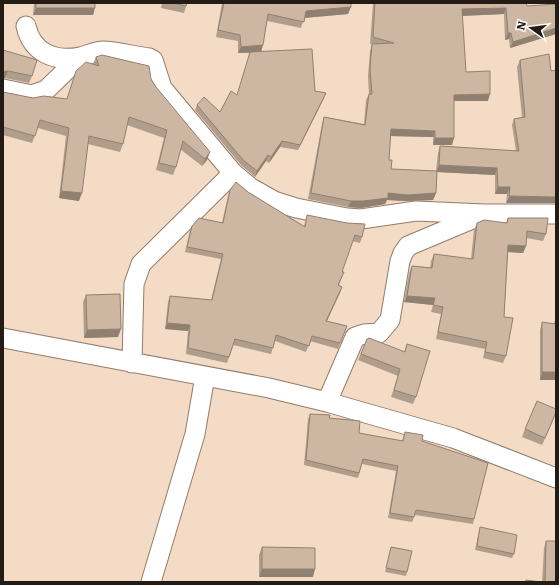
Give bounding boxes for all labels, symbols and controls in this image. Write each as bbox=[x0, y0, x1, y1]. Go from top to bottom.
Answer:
north arrow bbox=[511, 8, 551, 48]
text: N bbox=[511, 19, 529, 32]

